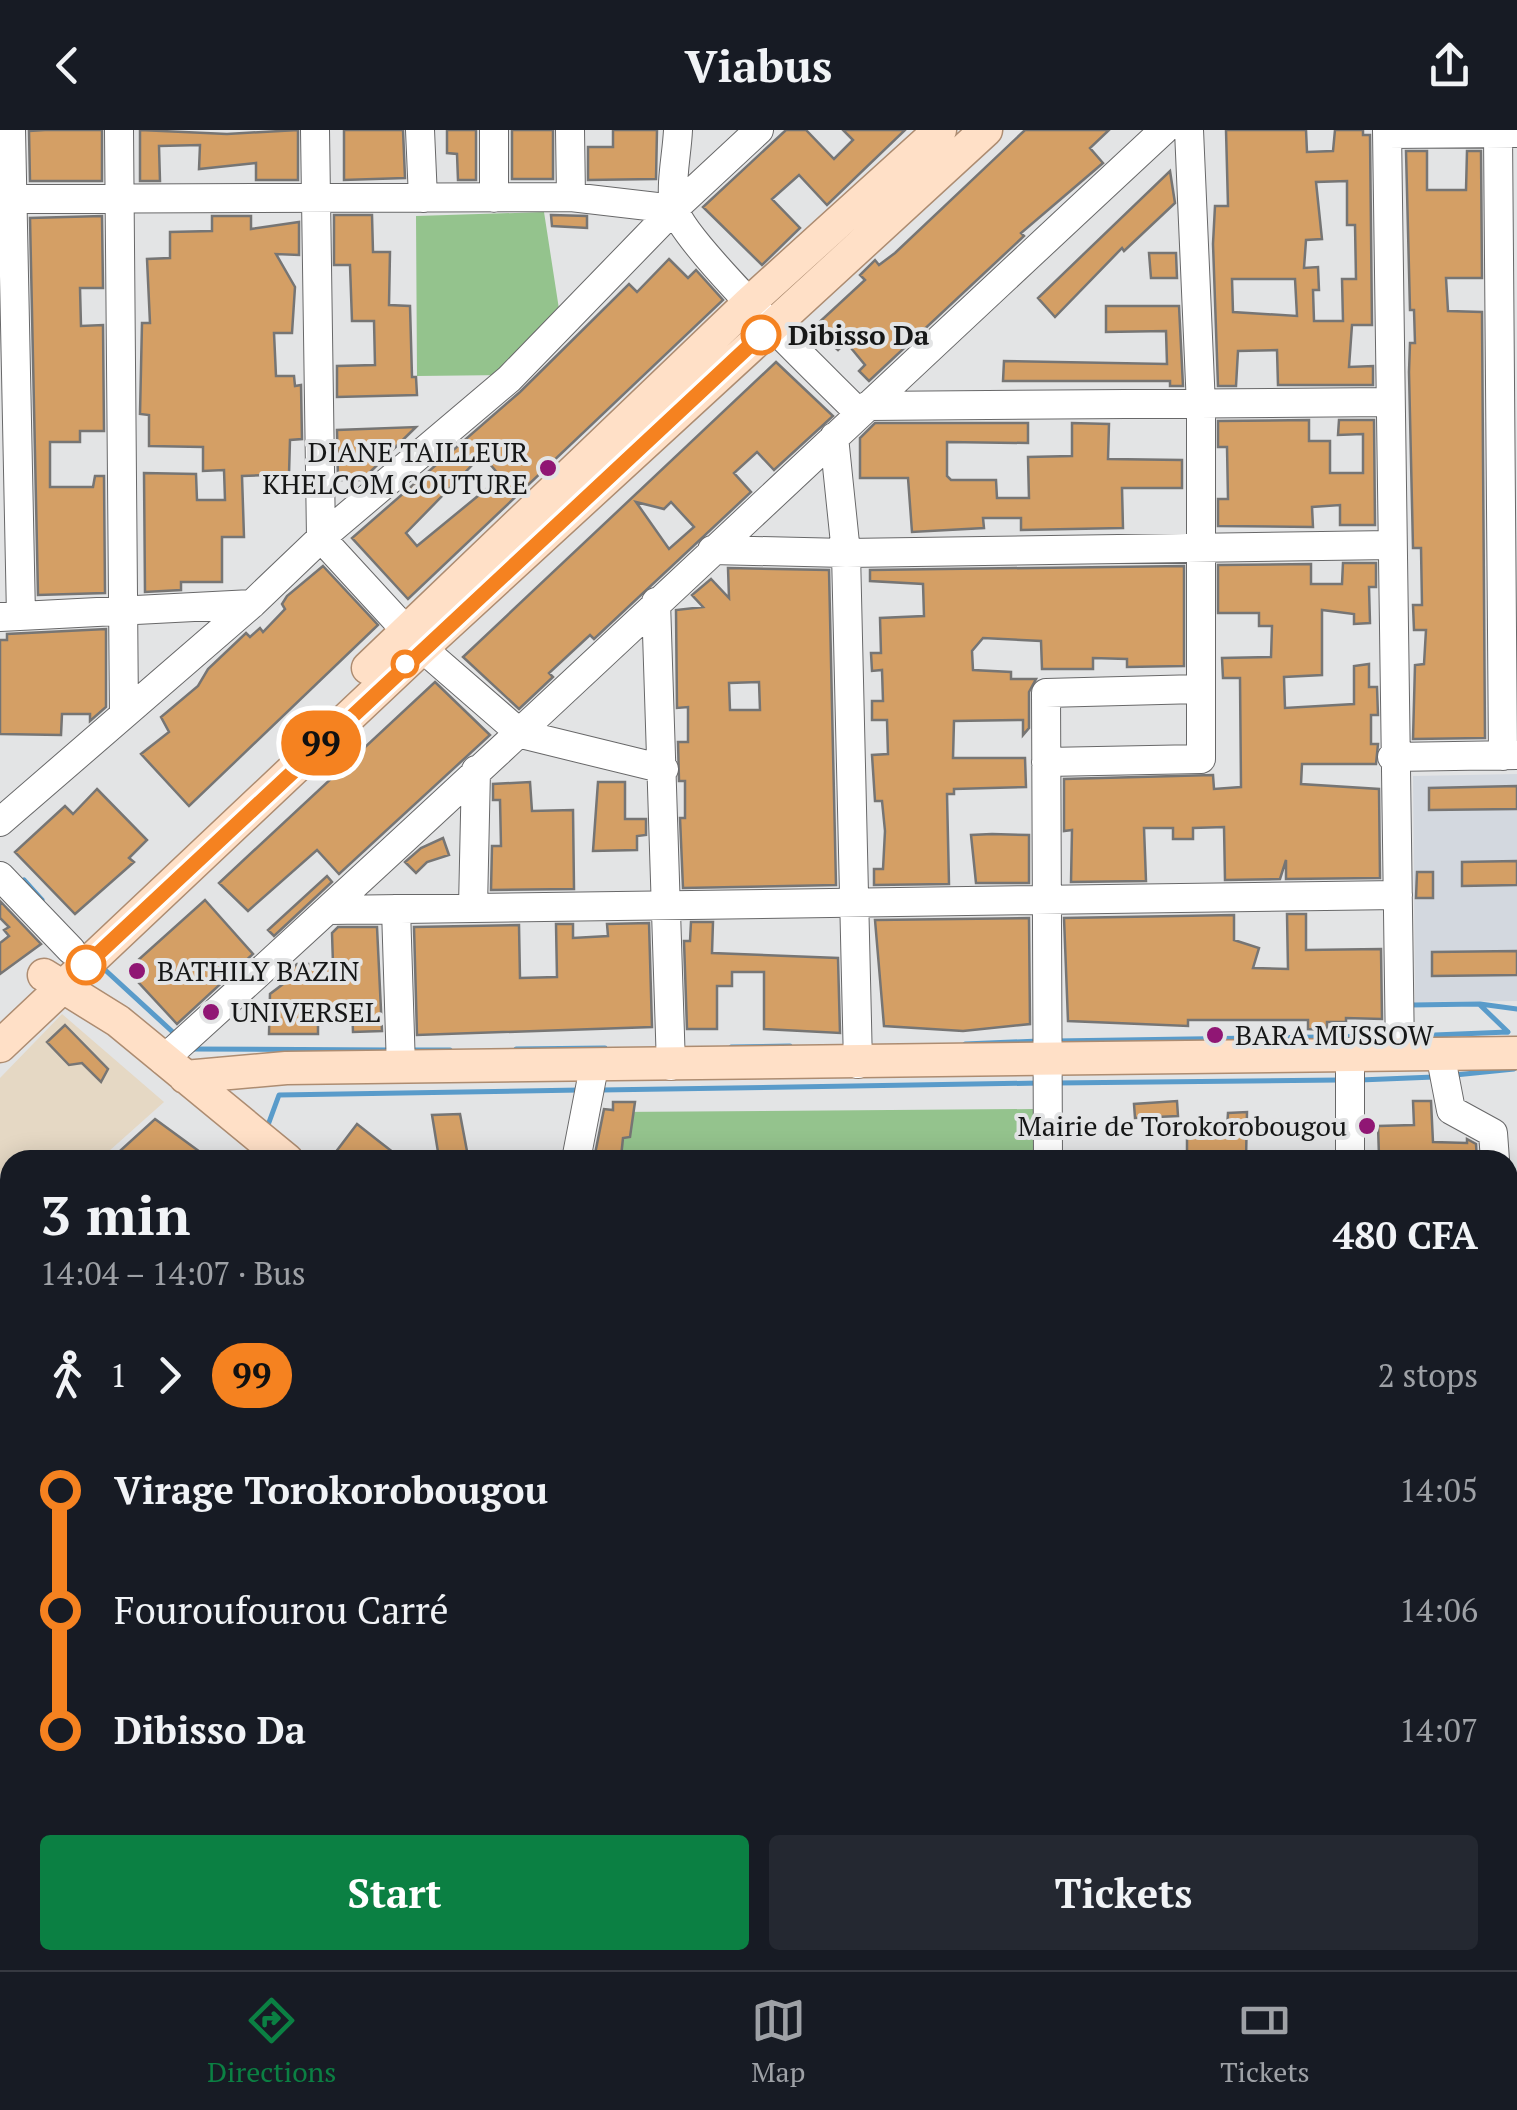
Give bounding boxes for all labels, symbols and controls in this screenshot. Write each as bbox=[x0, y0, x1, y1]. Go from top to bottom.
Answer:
text: Viabus bbox=[685, 35, 832, 95]
icon: back bbox=[40, 38, 95, 93]
icon: share bbox=[1422, 38, 1477, 93]
marker: Dibisso Da bbox=[742, 316, 780, 354]
place label: Dibisso Da bbox=[788, 316, 930, 353]
place label: DIANE TAILLEUR KHELCOM COUTURE bbox=[262, 433, 528, 502]
marker: DIANE TAILLEUR KHELCOM COUTURE bbox=[537, 457, 559, 479]
unlabelled marker bbox=[392, 651, 418, 677]
line badge: 99 bbox=[276, 710, 366, 776]
text: 99 bbox=[301, 720, 341, 766]
unlabelled marker bbox=[67, 946, 105, 984]
place label: BATHILY BAZIN bbox=[157, 952, 359, 989]
marker: BATHILY BAZIN bbox=[126, 960, 148, 982]
place label: UNIVERSEL bbox=[231, 993, 380, 1030]
marker: UNIVERSEL bbox=[200, 1001, 222, 1023]
place label: BARA MUSSOW bbox=[1235, 1016, 1435, 1053]
marker: BARA MUSSOW bbox=[1204, 1024, 1226, 1046]
place label: Mairie de Torokorobougou bbox=[1017, 1107, 1347, 1144]
marker: Mairie de Torokorobougou bbox=[1356, 1115, 1378, 1137]
text: 3 min bbox=[40, 1178, 190, 1251]
text: 480 CFA bbox=[1333, 1210, 1478, 1260]
text: 14:04 – 14:07 · Bus bbox=[40, 1252, 306, 1294]
icon: walk bbox=[40, 1348, 95, 1403]
icon: forward bbox=[142, 1348, 197, 1403]
text: 99 bbox=[232, 1352, 272, 1398]
text: 1 bbox=[110, 1354, 127, 1396]
text: 2 stops bbox=[1378, 1354, 1478, 1396]
text: Virage Torokorobougou bbox=[114, 1465, 548, 1515]
text: 14:05 bbox=[1399, 1469, 1478, 1511]
text: Fouroufourou Carré bbox=[114, 1585, 449, 1635]
text: 14:06 bbox=[1399, 1589, 1478, 1631]
text: Dibisso Da bbox=[114, 1705, 306, 1755]
text: 14:07 bbox=[1399, 1709, 1478, 1751]
button: Start bbox=[40, 1835, 749, 1950]
button: Tickets bbox=[769, 1835, 1478, 1950]
tab: Directions bbox=[207, 1993, 336, 2090]
tab: Map bbox=[751, 1993, 806, 2090]
tab: Tickets bbox=[1220, 1993, 1310, 2090]

